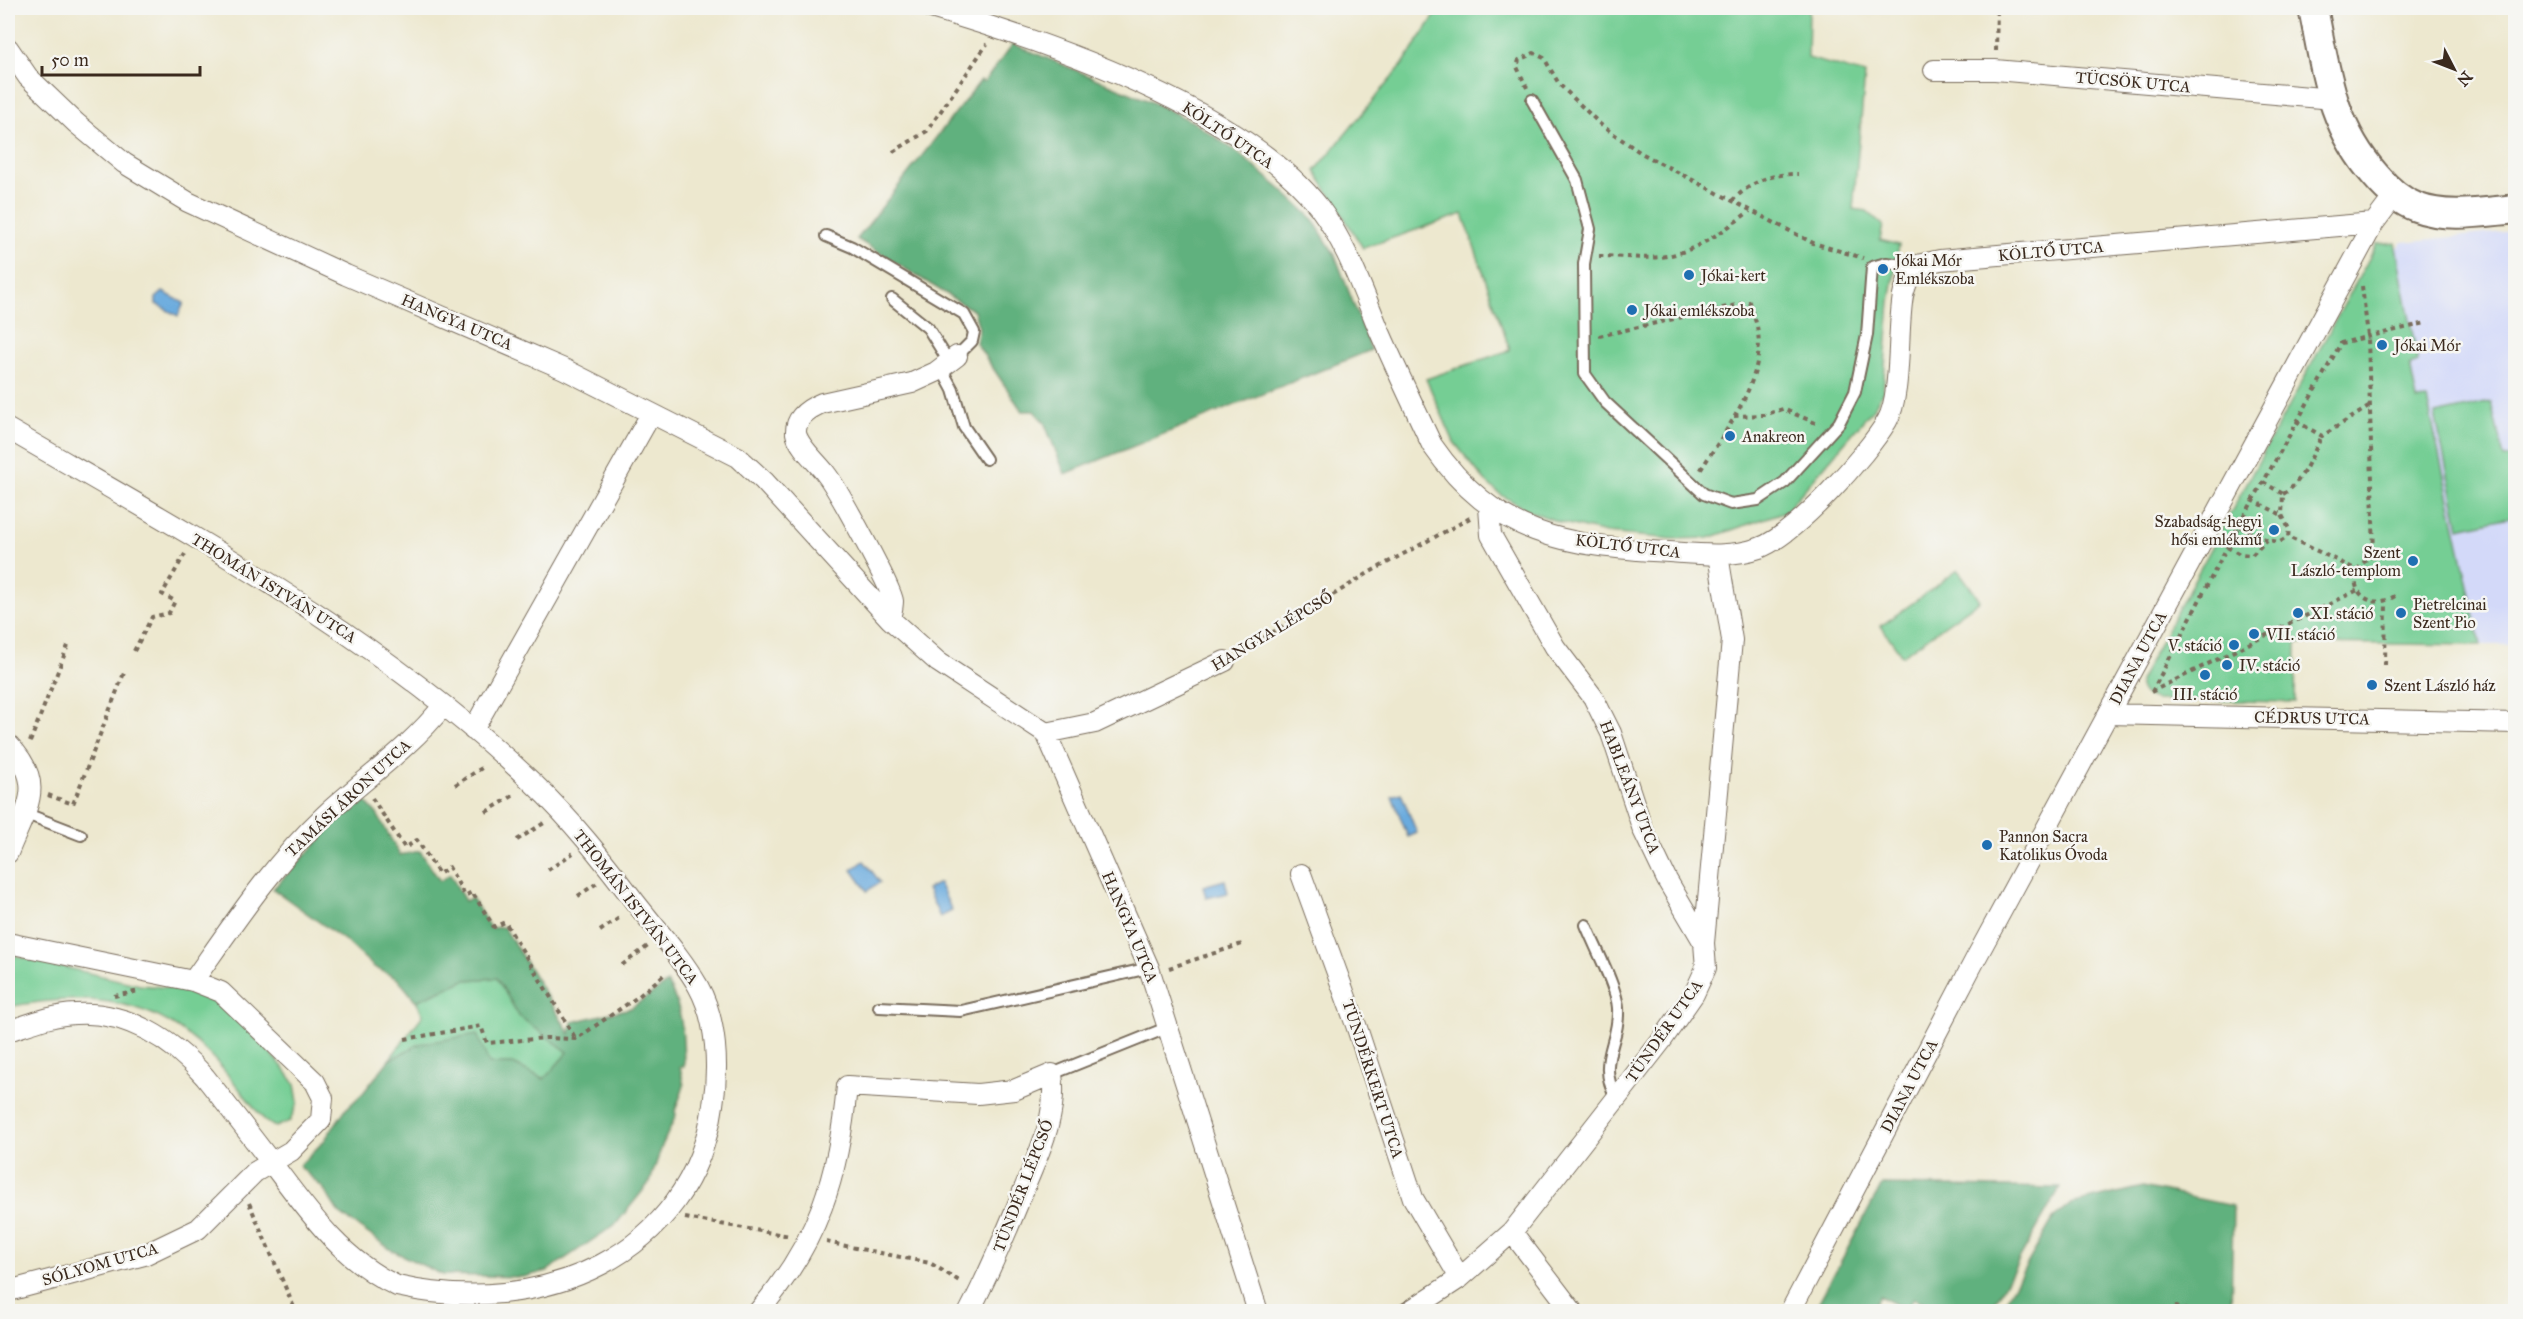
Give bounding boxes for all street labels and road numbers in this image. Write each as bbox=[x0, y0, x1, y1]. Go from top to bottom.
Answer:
street label: TÜCSÖK UTCA bbox=[2075, 66, 2192, 97]
street label: KÖLTŐ UTCA bbox=[1179, 96, 1279, 173]
street label: KÖLTŐ UTCA bbox=[1997, 235, 2105, 265]
street label: HANGYA UTCA bbox=[398, 290, 516, 354]
street label: THOMÁN ISTVÁN UTCA bbox=[188, 528, 361, 647]
street label: KÖLTŐ UTCA bbox=[1574, 528, 1682, 562]
street label: HANGYA LÉPCSŐ bbox=[1207, 585, 1336, 675]
street label: DIANA UTCA bbox=[2105, 608, 2171, 708]
street label: CÉDRUS UTCA bbox=[2254, 705, 2370, 729]
street label: HABLEÁNY UTCA bbox=[1596, 717, 1665, 857]
street label: TAMÁSI ÁRON UTCA bbox=[281, 734, 415, 861]
street label: THOMÁN ISTVÁN UTCA bbox=[570, 825, 703, 988]
street label: HANGYA UTCA bbox=[1098, 868, 1162, 986]
street label: TÜNDÉR UTCA bbox=[1620, 975, 1707, 1086]
street label: TÜNDÉRKERT UTCA bbox=[1338, 997, 1410, 1161]
street label: DIANA UTCA bbox=[1876, 1036, 1942, 1136]
street label: TÜNDÉR LÉPCSŐ bbox=[987, 1116, 1057, 1255]
street label: SÓLYOM UTCA bbox=[39, 1236, 160, 1290]

